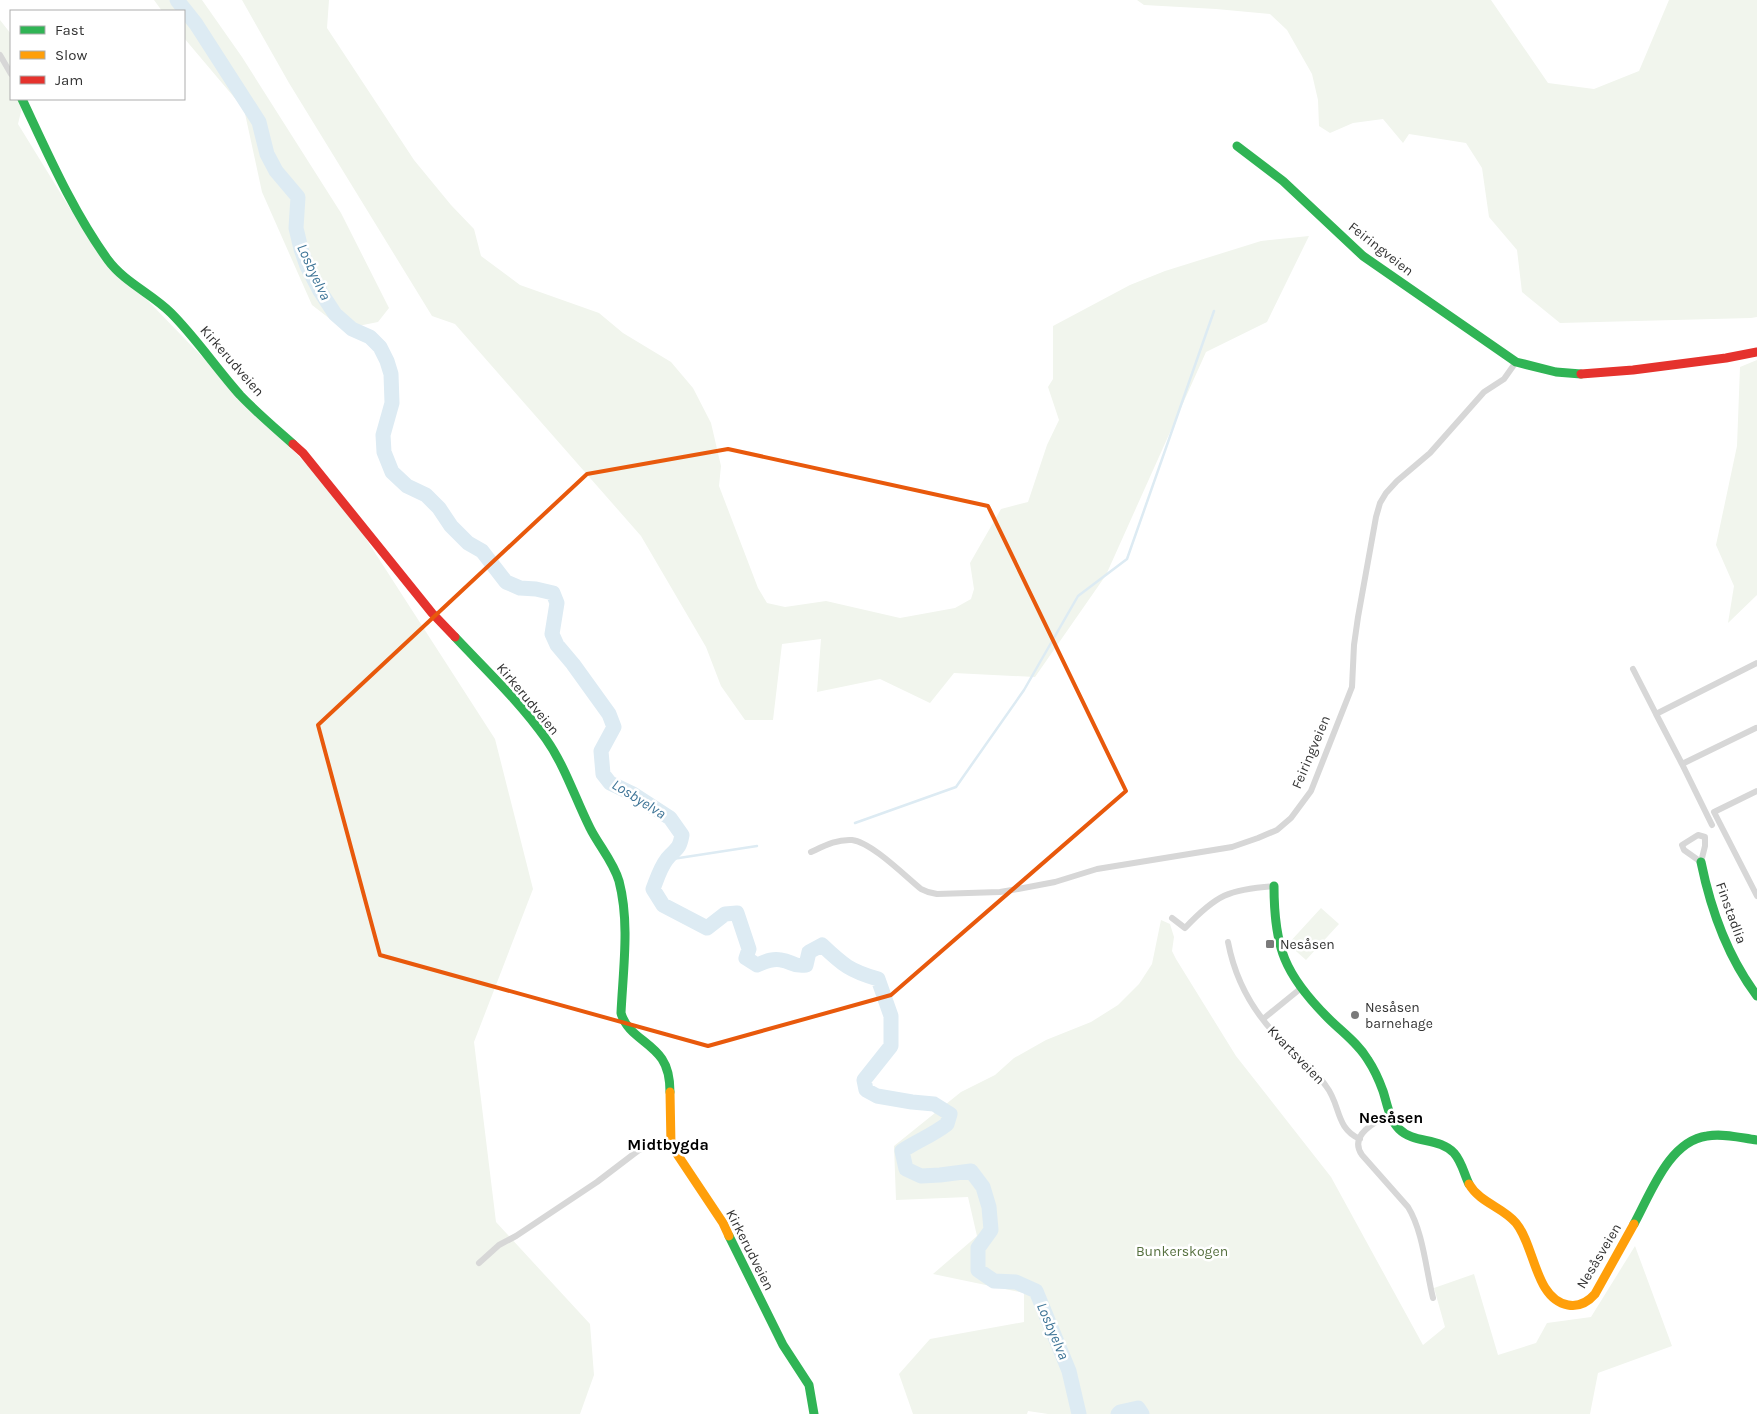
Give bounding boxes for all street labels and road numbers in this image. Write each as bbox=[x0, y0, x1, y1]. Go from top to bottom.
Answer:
street label: Feiringveien bbox=[1345, 218, 1417, 280]
street label: Kirkerudveien bbox=[196, 322, 268, 400]
street label: Kirkerudveien bbox=[493, 660, 563, 738]
street label: Feiringveien bbox=[1288, 713, 1334, 791]
street label: Finstadlia bbox=[1712, 880, 1750, 946]
street label: Kvartsveien bbox=[1264, 1022, 1328, 1088]
street label: Kirkerudveien bbox=[722, 1207, 778, 1293]
street label: Nesåsveien bbox=[1573, 1220, 1625, 1292]

